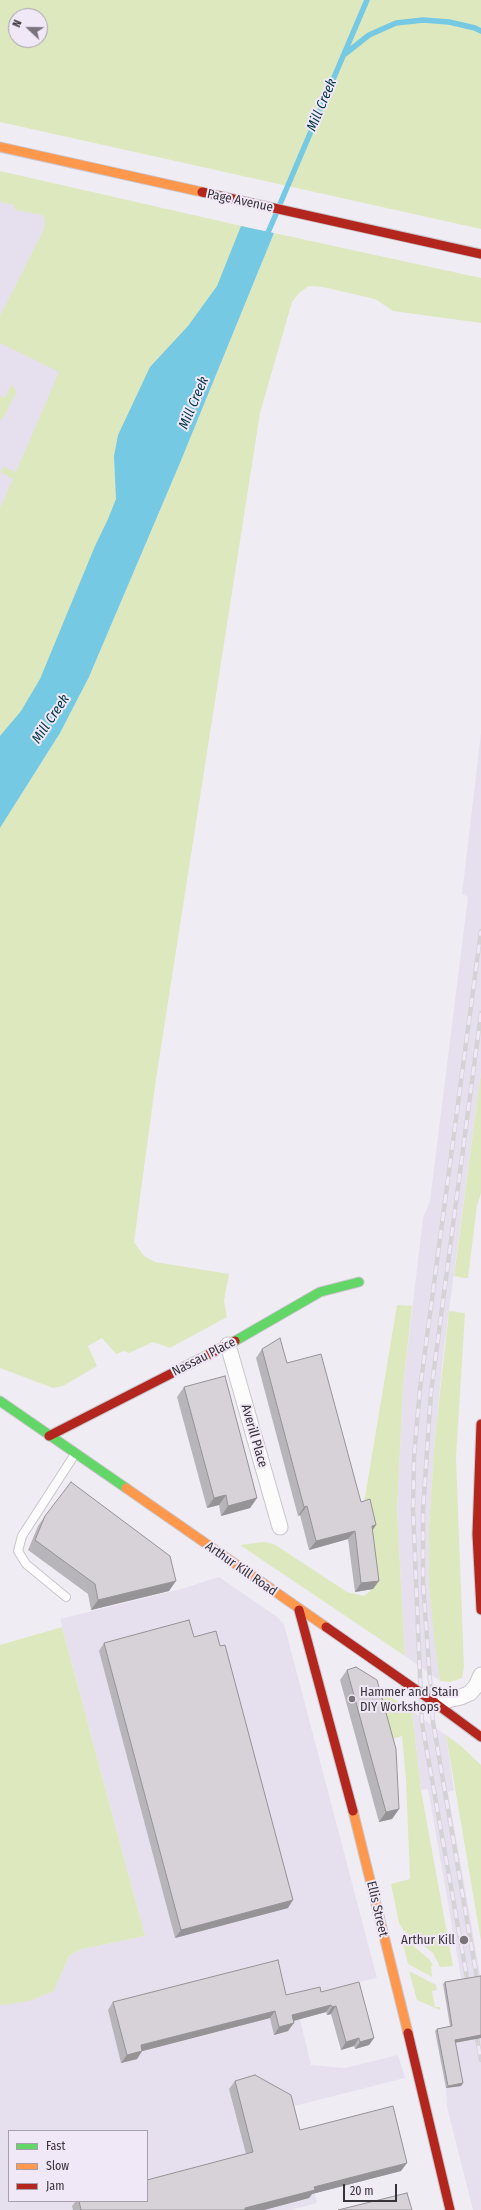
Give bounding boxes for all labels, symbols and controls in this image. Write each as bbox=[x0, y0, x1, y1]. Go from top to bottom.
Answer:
north arrow bbox=[8, 8, 48, 48]
text: N bbox=[10, 18, 25, 29]
water label: Mill Creek bbox=[303, 76, 341, 134]
street label: Page Avenue bbox=[206, 186, 274, 216]
water label: Mill Creek bbox=[175, 374, 213, 432]
water label: Mill Creek bbox=[29, 691, 73, 747]
street label: Nassau Place bbox=[170, 1334, 238, 1380]
street label: Averill Place bbox=[238, 1403, 270, 1469]
street label: Arthur Kill Road bbox=[202, 1539, 280, 1599]
place label: Hammer and Stain DIY Workshops bbox=[360, 1684, 459, 1715]
marker: Hammer and Stain DIY Workshops bbox=[347, 1694, 357, 1704]
street label: Ellis Street bbox=[363, 1880, 391, 1938]
place label: Arthur Kill bbox=[401, 1932, 455, 1948]
marker: Arthur Kill bbox=[458, 1934, 470, 1946]
legend bbox=[8, 2130, 148, 2202]
text: Fast bbox=[46, 2139, 65, 2153]
text: Slow bbox=[46, 2159, 69, 2173]
scale bar bbox=[345, 2176, 399, 2202]
text: Jam bbox=[46, 2179, 64, 2193]
text: 20 m bbox=[350, 2184, 374, 2198]

